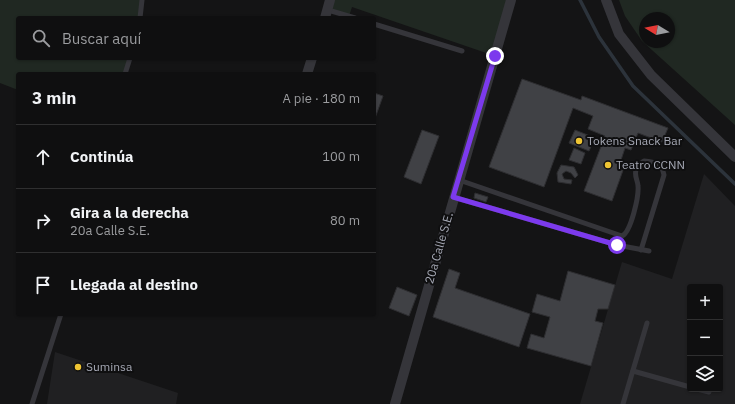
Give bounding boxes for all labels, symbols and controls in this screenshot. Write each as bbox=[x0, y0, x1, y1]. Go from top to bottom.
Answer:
north arrow bbox=[639, 12, 675, 48]
search box bbox=[16, 16, 376, 60]
icon: search bbox=[30, 27, 52, 49]
text: Buscar aquí bbox=[62, 29, 141, 48]
route end bbox=[486, 47, 504, 65]
text: 3 min bbox=[32, 87, 76, 109]
text: A pie · 180 m bbox=[282, 90, 360, 107]
place label: Tokens Snack Bar bbox=[587, 133, 683, 148]
marker: Tokens Snack Bar bbox=[574, 136, 584, 146]
icon: ahead bbox=[32, 146, 54, 168]
text: Continúa bbox=[70, 147, 134, 166]
text: 100 m bbox=[322, 148, 360, 165]
place label: Teatro CCNN bbox=[616, 157, 685, 172]
marker: Teatro CCNN bbox=[603, 160, 613, 170]
text: Gira a la derecha bbox=[70, 203, 189, 222]
icon: right bbox=[32, 210, 54, 232]
street label: 20a Calle S.E. bbox=[421, 210, 456, 285]
text: 80 m bbox=[330, 212, 360, 229]
text: 20a Calle S.E. bbox=[70, 222, 150, 239]
route start bbox=[608, 236, 626, 254]
icon: arrive bbox=[32, 274, 54, 296]
text: Llegada al destino bbox=[70, 275, 198, 294]
map controls bbox=[687, 284, 723, 392]
button: + bbox=[687, 284, 723, 320]
button: − bbox=[687, 320, 723, 356]
button: layers bbox=[687, 356, 723, 392]
place label: Suminsa bbox=[86, 359, 133, 374]
marker: Suminsa bbox=[73, 362, 83, 372]

